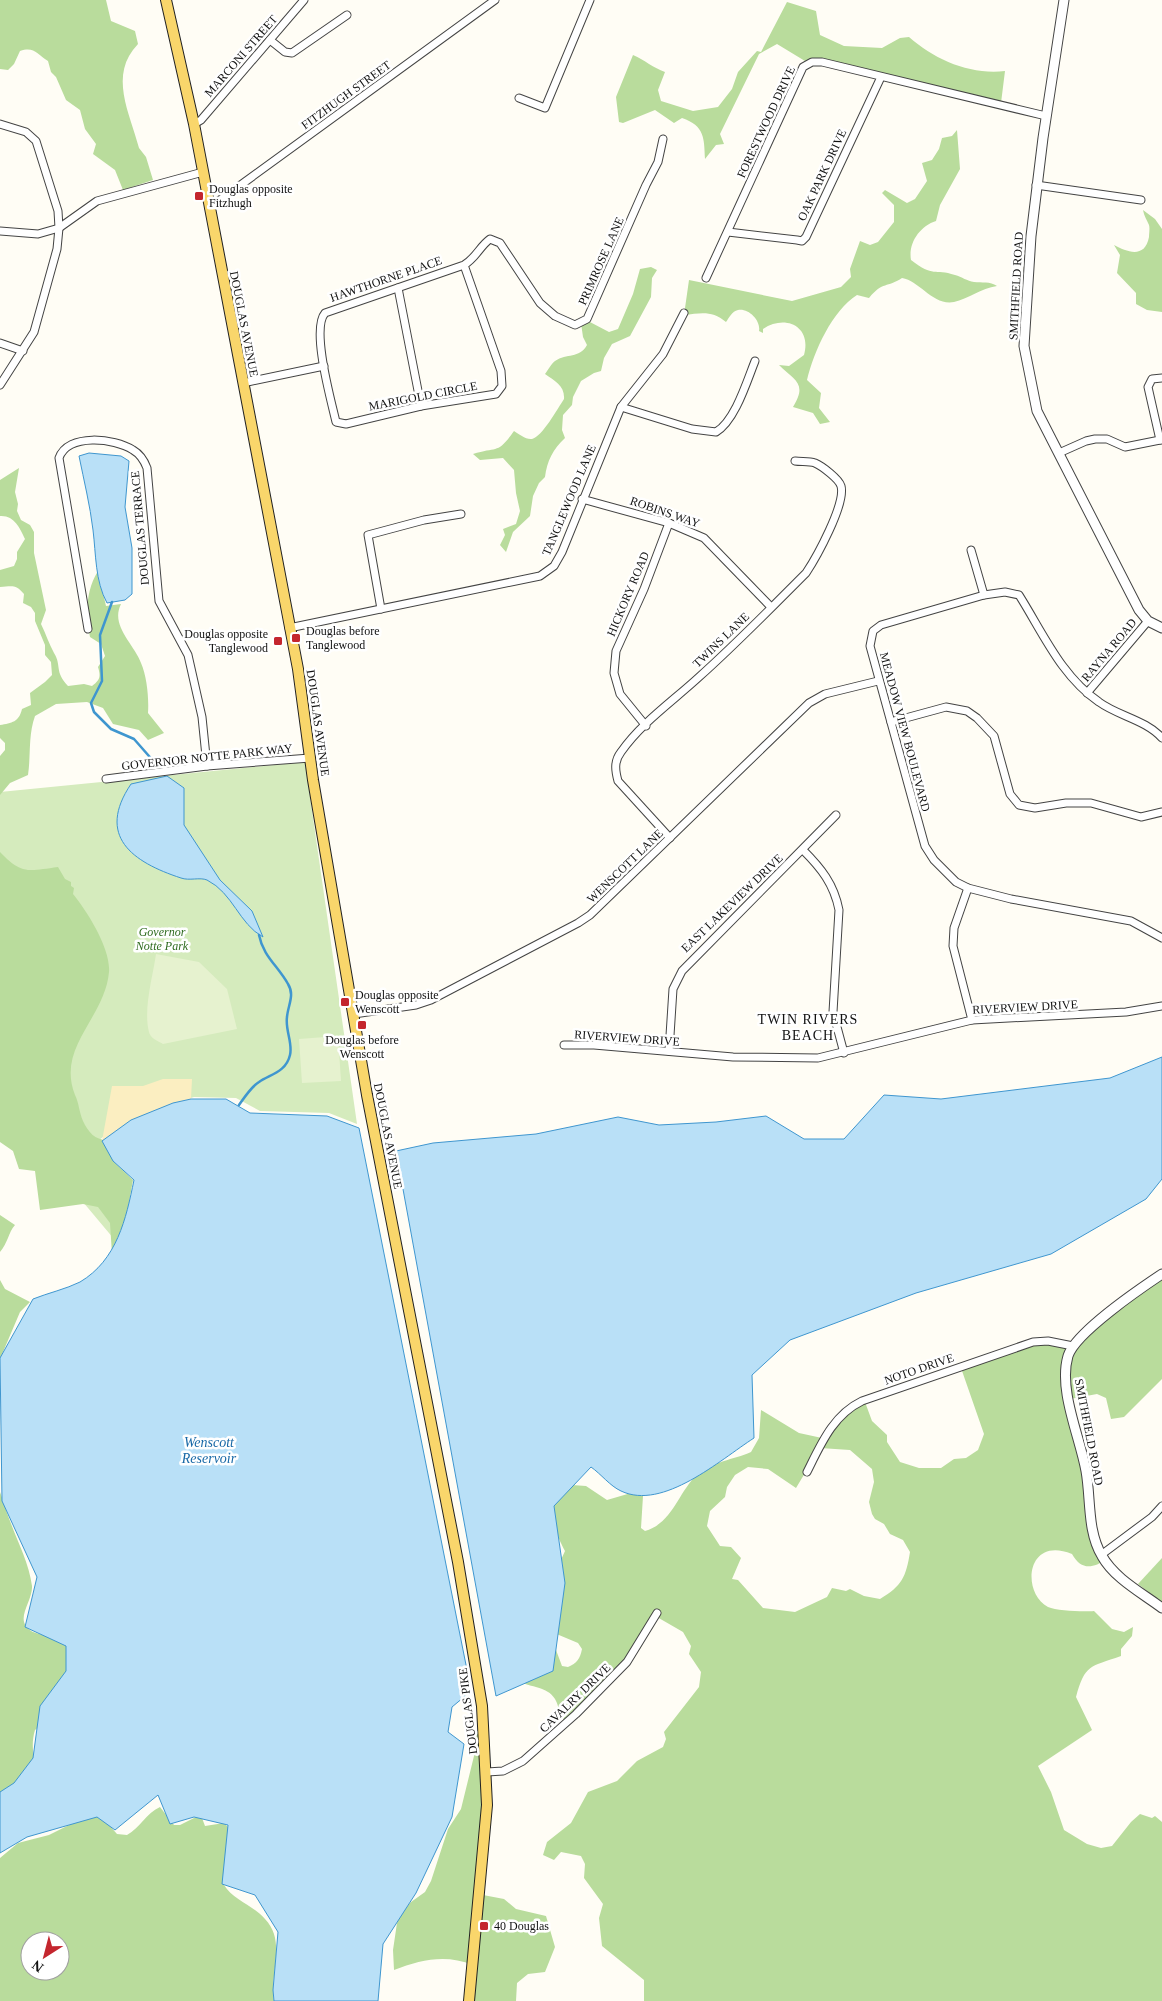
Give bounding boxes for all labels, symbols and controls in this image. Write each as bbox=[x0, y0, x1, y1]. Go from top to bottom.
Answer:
street label: MARCONI STREET bbox=[202, 12, 281, 100]
street label: FITZHUGH STREET bbox=[299, 58, 394, 132]
street label: FORESTWOOD DRIVE bbox=[734, 64, 798, 180]
street label: OAK PARK DRIVE bbox=[795, 127, 849, 223]
place label: Douglas opposite Fitzhugh bbox=[209, 182, 293, 210]
marker: Douglas opposite Fitzhugh bbox=[193, 190, 205, 202]
street label: PRIMROSE LANE bbox=[575, 215, 627, 307]
street label: SMITHFIELD ROAD bbox=[1006, 231, 1026, 340]
street label: HAWTHORNE PLACE bbox=[328, 253, 444, 305]
street label: DOUGLAS AVENUE bbox=[227, 270, 261, 378]
street label: MARIGOLD CIRCLE bbox=[368, 379, 478, 413]
street label: TANGLEWOOD LANE bbox=[539, 442, 599, 558]
street label: DOUGLAS TERRACE bbox=[128, 470, 152, 586]
street label: ROBINS WAY bbox=[628, 493, 702, 531]
street label: HICKORY ROAD bbox=[604, 549, 652, 638]
street label: TWINS LANE bbox=[690, 610, 752, 670]
street label: RAYNA ROAD bbox=[1079, 615, 1140, 684]
place label: Douglas before Tanglewood bbox=[306, 624, 380, 652]
place label: Douglas opposite Tanglewood bbox=[184, 627, 268, 655]
marker: Douglas before Tanglewood bbox=[290, 632, 302, 644]
marker: Douglas opposite Tanglewood bbox=[272, 635, 284, 647]
street label: MEADOW VIEW BOULEVARD bbox=[877, 651, 933, 814]
street label: DOUGLAS AVENUE bbox=[304, 669, 332, 777]
street label: GOVERNOR NOTTE PARK WAY bbox=[121, 741, 294, 773]
street label: WENSCOTT LANE bbox=[584, 826, 666, 906]
street label: EAST LAKEVIEW DRIVE bbox=[678, 851, 786, 955]
park label: Governor Notte Park bbox=[135, 925, 189, 953]
place label: Douglas opposite Wenscott bbox=[355, 988, 439, 1016]
marker: Douglas opposite Wenscott bbox=[339, 996, 351, 1008]
street label: RIVERVIEW DRIVE bbox=[972, 997, 1078, 1017]
district label: TWIN RIVERS BEACH bbox=[758, 1012, 858, 1043]
marker: Douglas before Wenscott bbox=[356, 1019, 368, 1031]
street label: RIVERVIEW DRIVE bbox=[574, 1027, 680, 1049]
place label: Douglas before Wenscott bbox=[325, 1033, 399, 1061]
street label: DOUGLAS AVENUE bbox=[371, 1082, 405, 1190]
street label: NOTO DRIVE bbox=[882, 1351, 956, 1387]
street label: SMITHFIELD ROAD bbox=[1072, 1377, 1106, 1487]
water label: Wenscott Reservoir bbox=[181, 1435, 237, 1466]
street label: CAVALRY DRIVE bbox=[537, 1661, 613, 1735]
street label: DOUGLAS PIKE bbox=[456, 1667, 480, 1755]
place label: 40 Douglas bbox=[494, 1919, 549, 1933]
marker: 40 Douglas bbox=[478, 1920, 490, 1932]
north arrow bbox=[20, 1931, 70, 1981]
text: N bbox=[29, 1957, 46, 1975]

